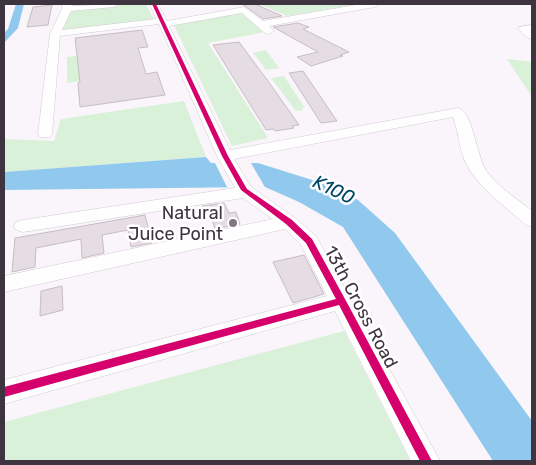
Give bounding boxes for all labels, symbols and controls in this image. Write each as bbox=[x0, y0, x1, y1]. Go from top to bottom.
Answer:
water label: K100 bbox=[309, 170, 358, 209]
place label: Natural Juice Point bbox=[128, 202, 223, 245]
marker: Natural Juice Point bbox=[227, 217, 239, 229]
street label: 13th Cross Road bbox=[320, 242, 402, 372]

